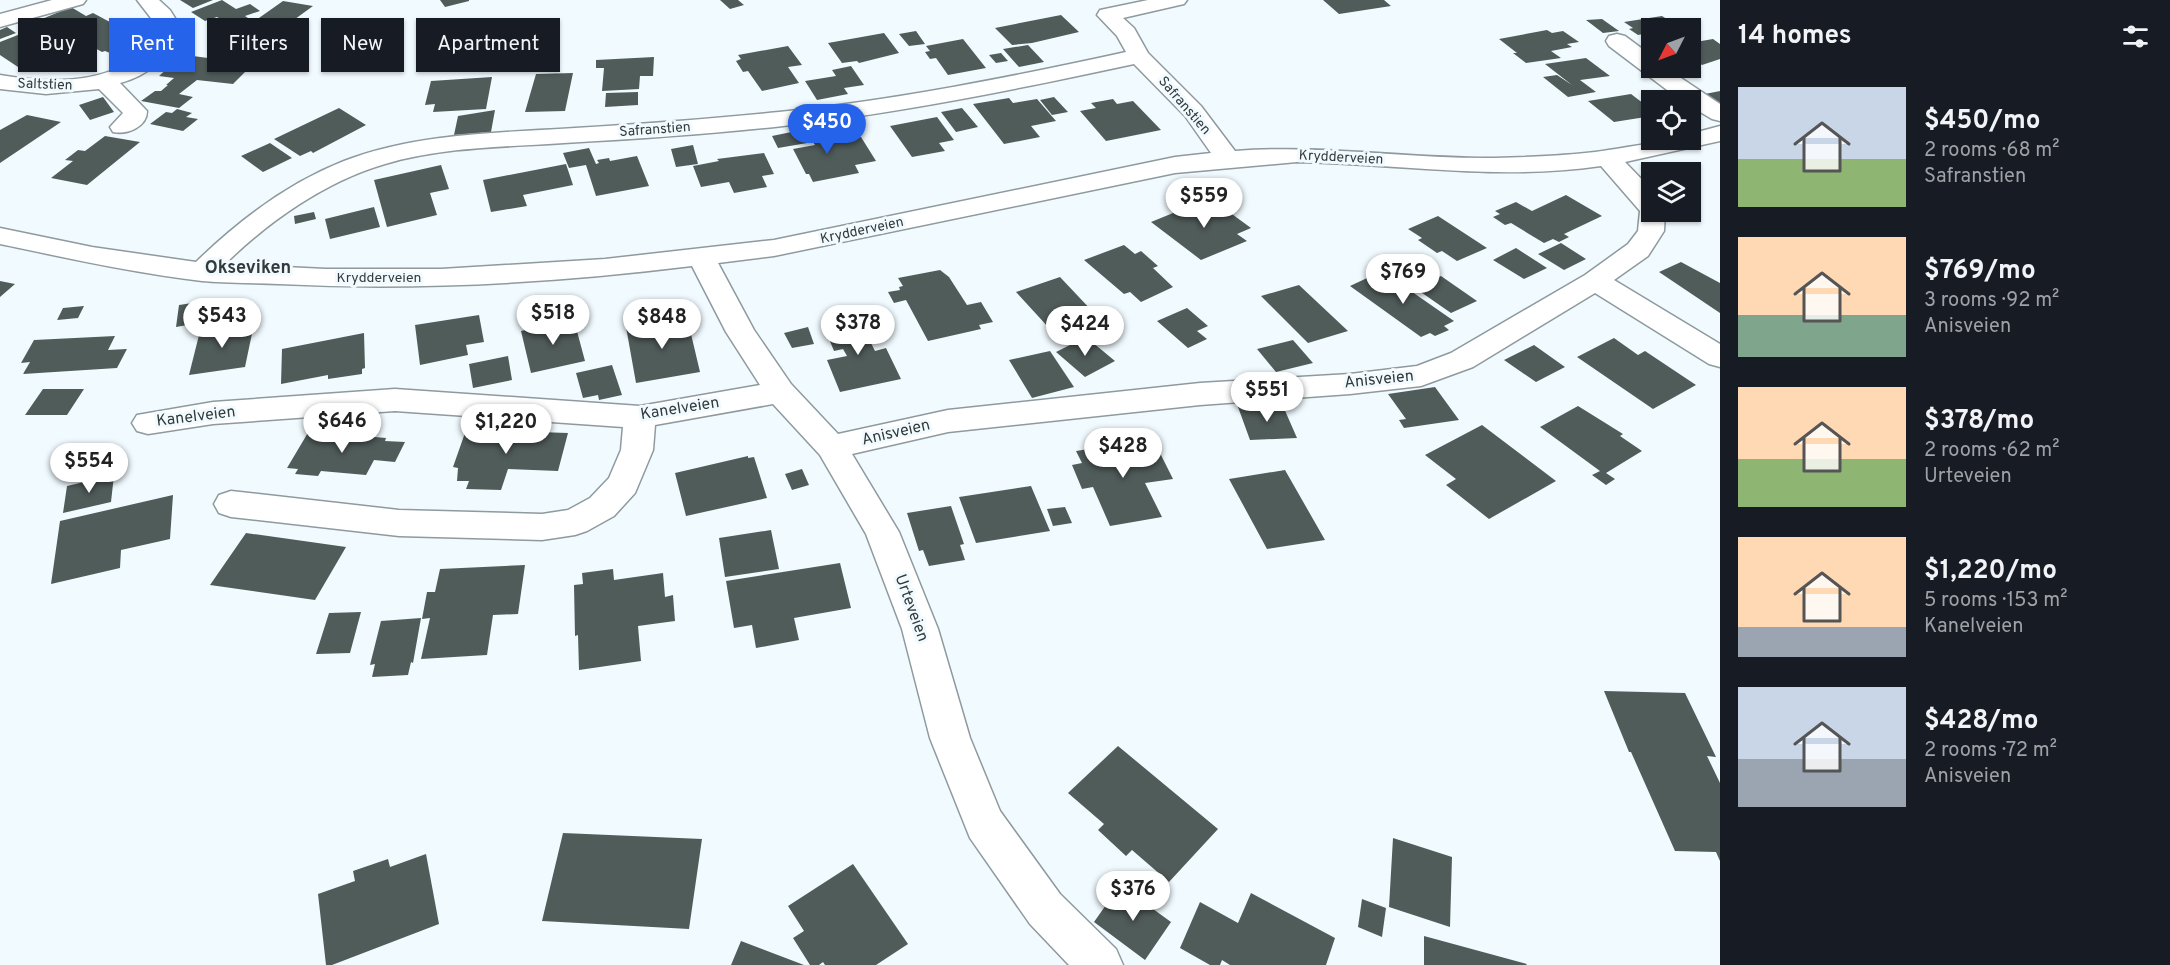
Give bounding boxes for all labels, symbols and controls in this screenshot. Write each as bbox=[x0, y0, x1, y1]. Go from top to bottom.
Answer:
chip: Buy bbox=[18, 18, 97, 72]
chip: Rent bbox=[109, 18, 195, 72]
chip: Filters bbox=[207, 18, 309, 72]
chip: New bbox=[321, 18, 404, 72]
chip: Apartment bbox=[416, 18, 560, 72]
north arrow bbox=[1641, 18, 1701, 78]
map controls bbox=[1641, 18, 1701, 222]
text: 14 homes bbox=[1738, 20, 1852, 53]
icon: filters bbox=[2119, 20, 2152, 53]
street label: Safranstien bbox=[1154, 73, 1214, 139]
street label: Saltstien bbox=[17, 76, 73, 94]
button: locate bbox=[1641, 90, 1701, 150]
pin: $450 bbox=[791, 104, 863, 155]
text: $450/mo bbox=[1924, 105, 2041, 138]
text: $450 bbox=[802, 110, 852, 136]
icon: home bbox=[1786, 111, 1858, 183]
street label: Safranstien bbox=[619, 119, 691, 141]
text: 2 rooms · 68 m² bbox=[1924, 138, 2060, 164]
street label: Krydderveien bbox=[1298, 147, 1384, 169]
button: layers bbox=[1641, 162, 1701, 222]
text: Safranstien bbox=[1924, 164, 2026, 190]
pin: $559 bbox=[1168, 178, 1240, 229]
text: $559 bbox=[1180, 184, 1228, 210]
street label: Krydderveien bbox=[819, 214, 905, 248]
pin: $769 bbox=[1367, 254, 1439, 305]
text: $769/mo bbox=[1924, 255, 2036, 288]
district label: Okseviken bbox=[205, 257, 291, 280]
text: $769 bbox=[1380, 260, 1426, 286]
icon: home bbox=[1786, 261, 1858, 333]
street label: Krydderveien bbox=[337, 270, 421, 287]
text: 3 rooms · 92 m² bbox=[1924, 288, 2059, 314]
pin: $518 bbox=[517, 295, 589, 346]
pin: $543 bbox=[186, 298, 258, 349]
pin: $848 bbox=[626, 299, 698, 350]
text: $518 bbox=[531, 301, 575, 327]
text: $543 bbox=[197, 304, 247, 330]
text: $848 bbox=[637, 305, 687, 331]
pin: $378 bbox=[822, 305, 894, 356]
pin: $424 bbox=[1049, 306, 1121, 357]
text: $378 bbox=[835, 311, 881, 337]
text: $424 bbox=[1060, 312, 1110, 338]
text: Anisveien bbox=[1924, 314, 2011, 340]
street label: Anisveien bbox=[1343, 366, 1415, 394]
pin: $551 bbox=[1231, 372, 1303, 423]
text: $551 bbox=[1245, 378, 1289, 404]
street label: Kanelveien bbox=[639, 393, 721, 425]
street label: Kanelveien bbox=[155, 402, 237, 432]
pin: $646 bbox=[306, 403, 378, 454]
pin: $1,220 bbox=[457, 404, 555, 455]
text: $378/mo bbox=[1924, 405, 2034, 438]
text: $646 bbox=[317, 409, 367, 435]
text: $1,220 bbox=[475, 410, 537, 436]
icon: home bbox=[1786, 411, 1858, 483]
street label: Anisveien bbox=[860, 415, 932, 451]
pin: $428 bbox=[1087, 428, 1159, 479]
text: $428 bbox=[1098, 434, 1148, 460]
text: 2 rooms · 62 m² bbox=[1924, 438, 2060, 464]
pin: $554 bbox=[53, 443, 125, 494]
text: $554 bbox=[64, 449, 114, 475]
text: Urteveien bbox=[1924, 464, 2012, 490]
text: $1,220/mo bbox=[1924, 555, 2057, 588]
icon: home bbox=[1786, 561, 1858, 633]
street label: Urteveien bbox=[890, 572, 932, 644]
text: 5 rooms · 153 m² bbox=[1924, 588, 2067, 614]
text: Kanelveien bbox=[1924, 614, 2023, 640]
text: $428/mo bbox=[1924, 705, 2039, 738]
icon: home bbox=[1786, 711, 1858, 783]
text: 2 rooms · 72 m² bbox=[1924, 738, 2057, 764]
text: Anisveien bbox=[1924, 764, 2011, 790]
pin: $376 bbox=[1097, 871, 1169, 922]
text: $376 bbox=[1110, 877, 1156, 903]

